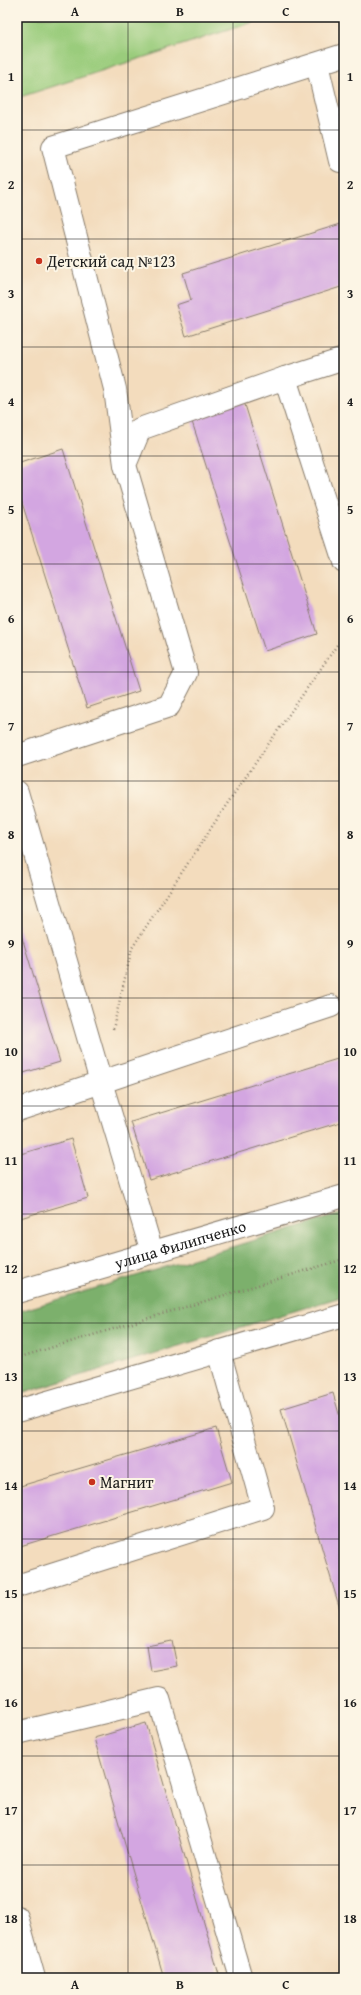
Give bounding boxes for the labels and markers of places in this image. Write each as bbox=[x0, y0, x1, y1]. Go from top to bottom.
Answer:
place label: Детский сад №123 bbox=[46, 249, 176, 273]
marker: Детский сад №123 bbox=[34, 256, 44, 266]
place label: Магнит bbox=[100, 1470, 154, 1494]
marker: Магнит bbox=[87, 1477, 97, 1487]

